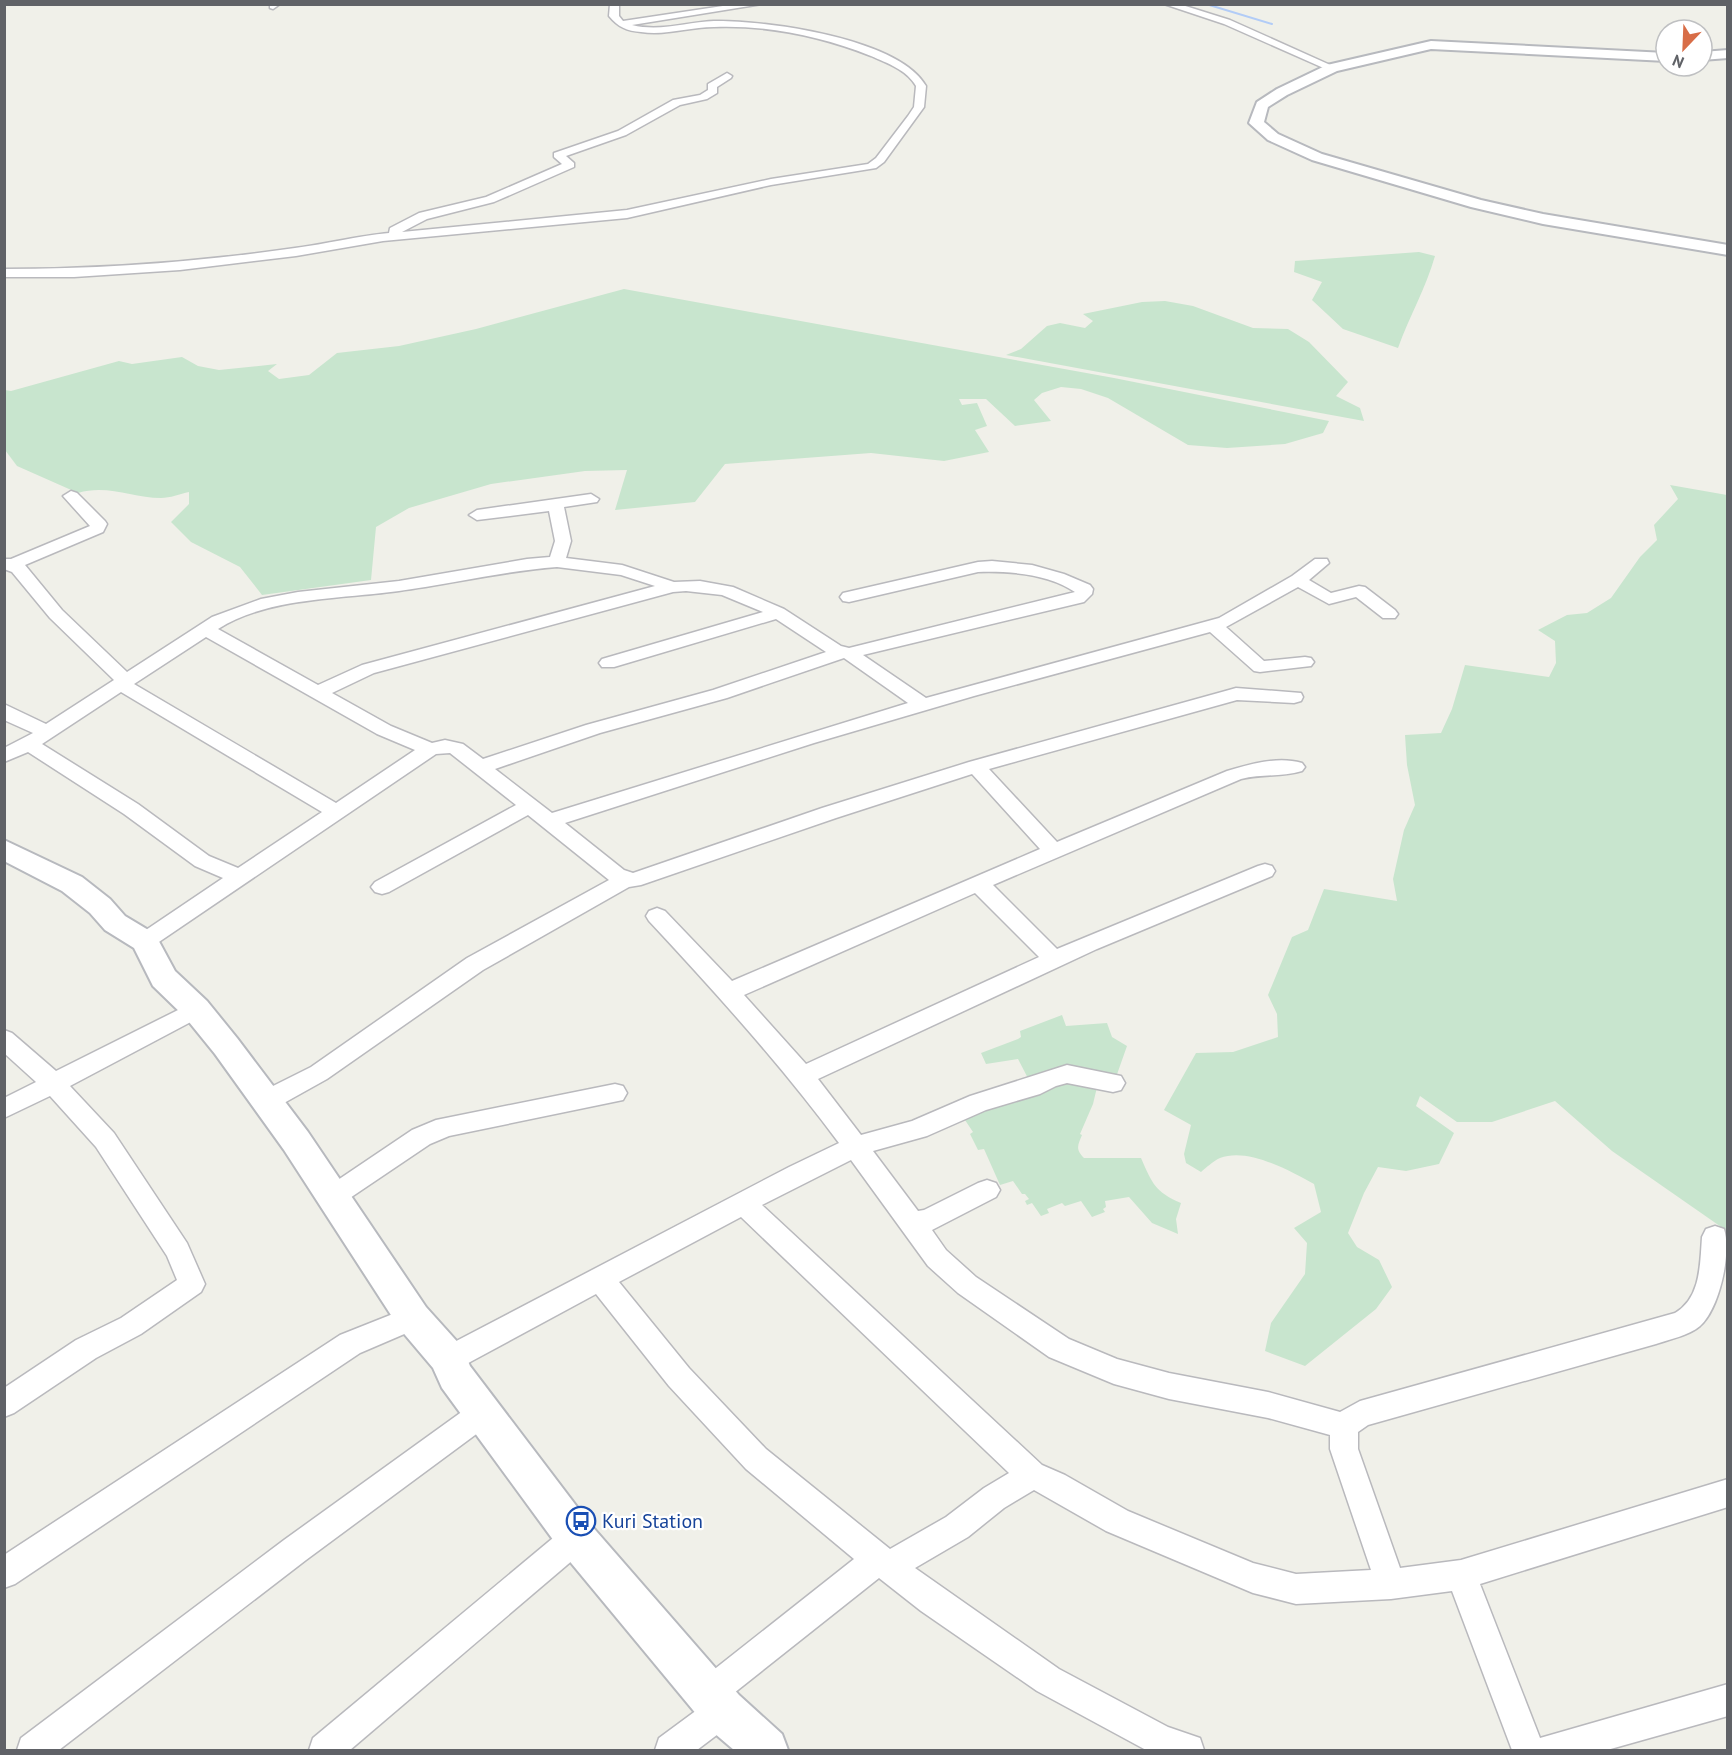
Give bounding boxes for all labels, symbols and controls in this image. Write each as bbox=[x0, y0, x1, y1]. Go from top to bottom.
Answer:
north arrow bbox=[1654, 18, 1714, 78]
text: N bbox=[1669, 51, 1687, 73]
bus stop icon: Kuri Station bbox=[565, 1505, 597, 1537]
place label: Kuri Station bbox=[602, 1508, 703, 1534]

